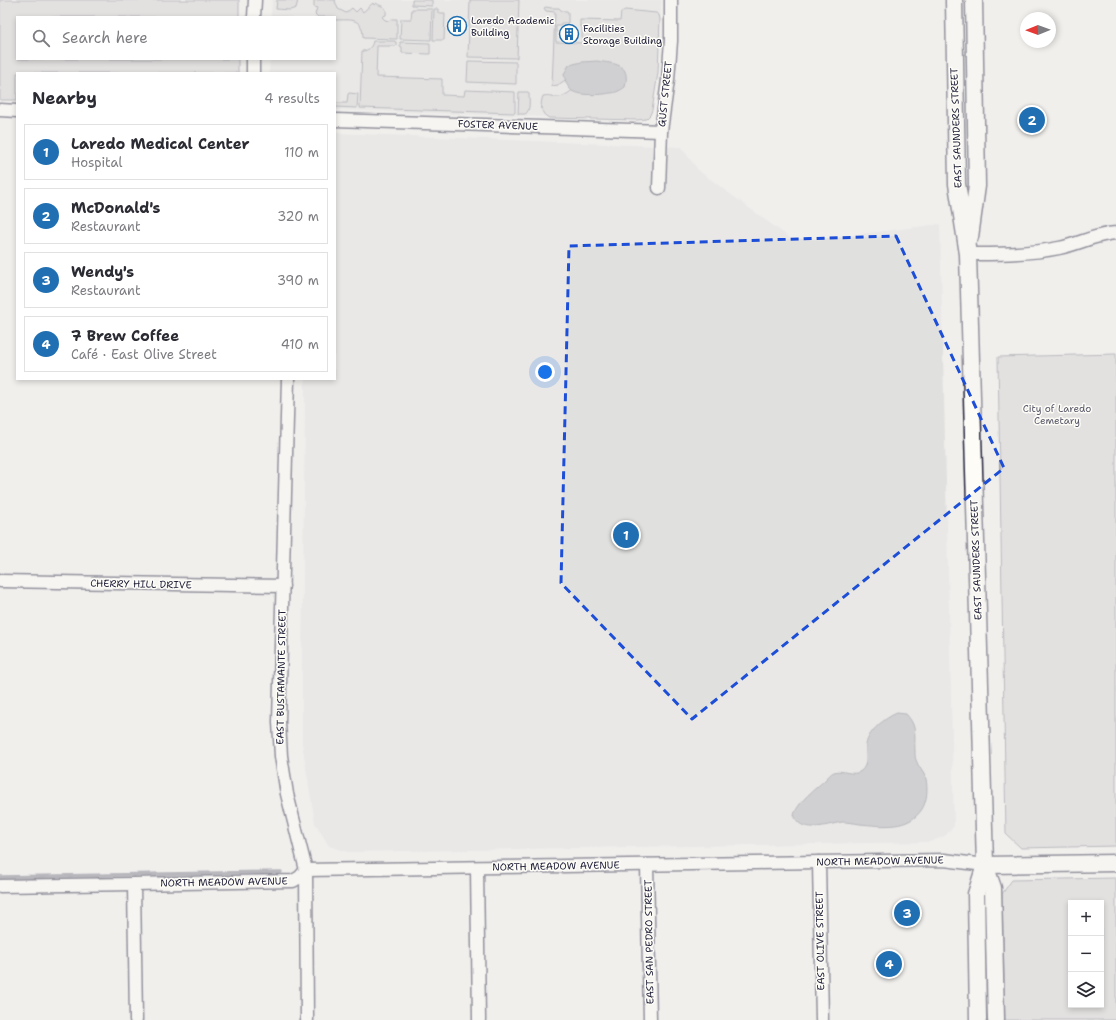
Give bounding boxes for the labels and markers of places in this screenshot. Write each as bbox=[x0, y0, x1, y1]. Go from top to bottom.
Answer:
place label: Laredo Academic Building bbox=[471, 14, 554, 39]
building icon: Laredo Academic Building bbox=[446, 15, 468, 37]
place label: Facilities Storage Building bbox=[583, 22, 662, 47]
building icon: Facilities Storage Building bbox=[558, 23, 580, 45]
pin: 2 bbox=[1019, 105, 1045, 135]
pin: 1 bbox=[613, 520, 639, 550]
pin: 3 bbox=[894, 898, 920, 928]
pin: 4 bbox=[876, 949, 902, 979]

